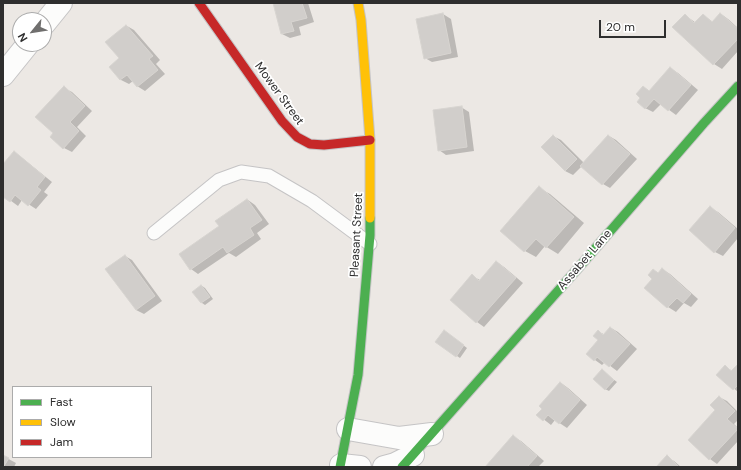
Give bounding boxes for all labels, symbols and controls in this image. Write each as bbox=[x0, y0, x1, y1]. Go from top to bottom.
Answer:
north arrow bbox=[12, 12, 52, 52]
scale bar bbox=[601, 12, 668, 38]
text: 20 m bbox=[606, 19, 635, 35]
text: N bbox=[14, 31, 31, 44]
street label: Mower Street bbox=[251, 60, 307, 128]
street label: Pleasant Street bbox=[348, 193, 366, 277]
street label: Assabet Lane bbox=[555, 227, 615, 293]
legend bbox=[12, 386, 152, 458]
text: Fast bbox=[50, 394, 73, 410]
text: Slow bbox=[50, 414, 76, 430]
text: Jam bbox=[50, 434, 73, 450]

